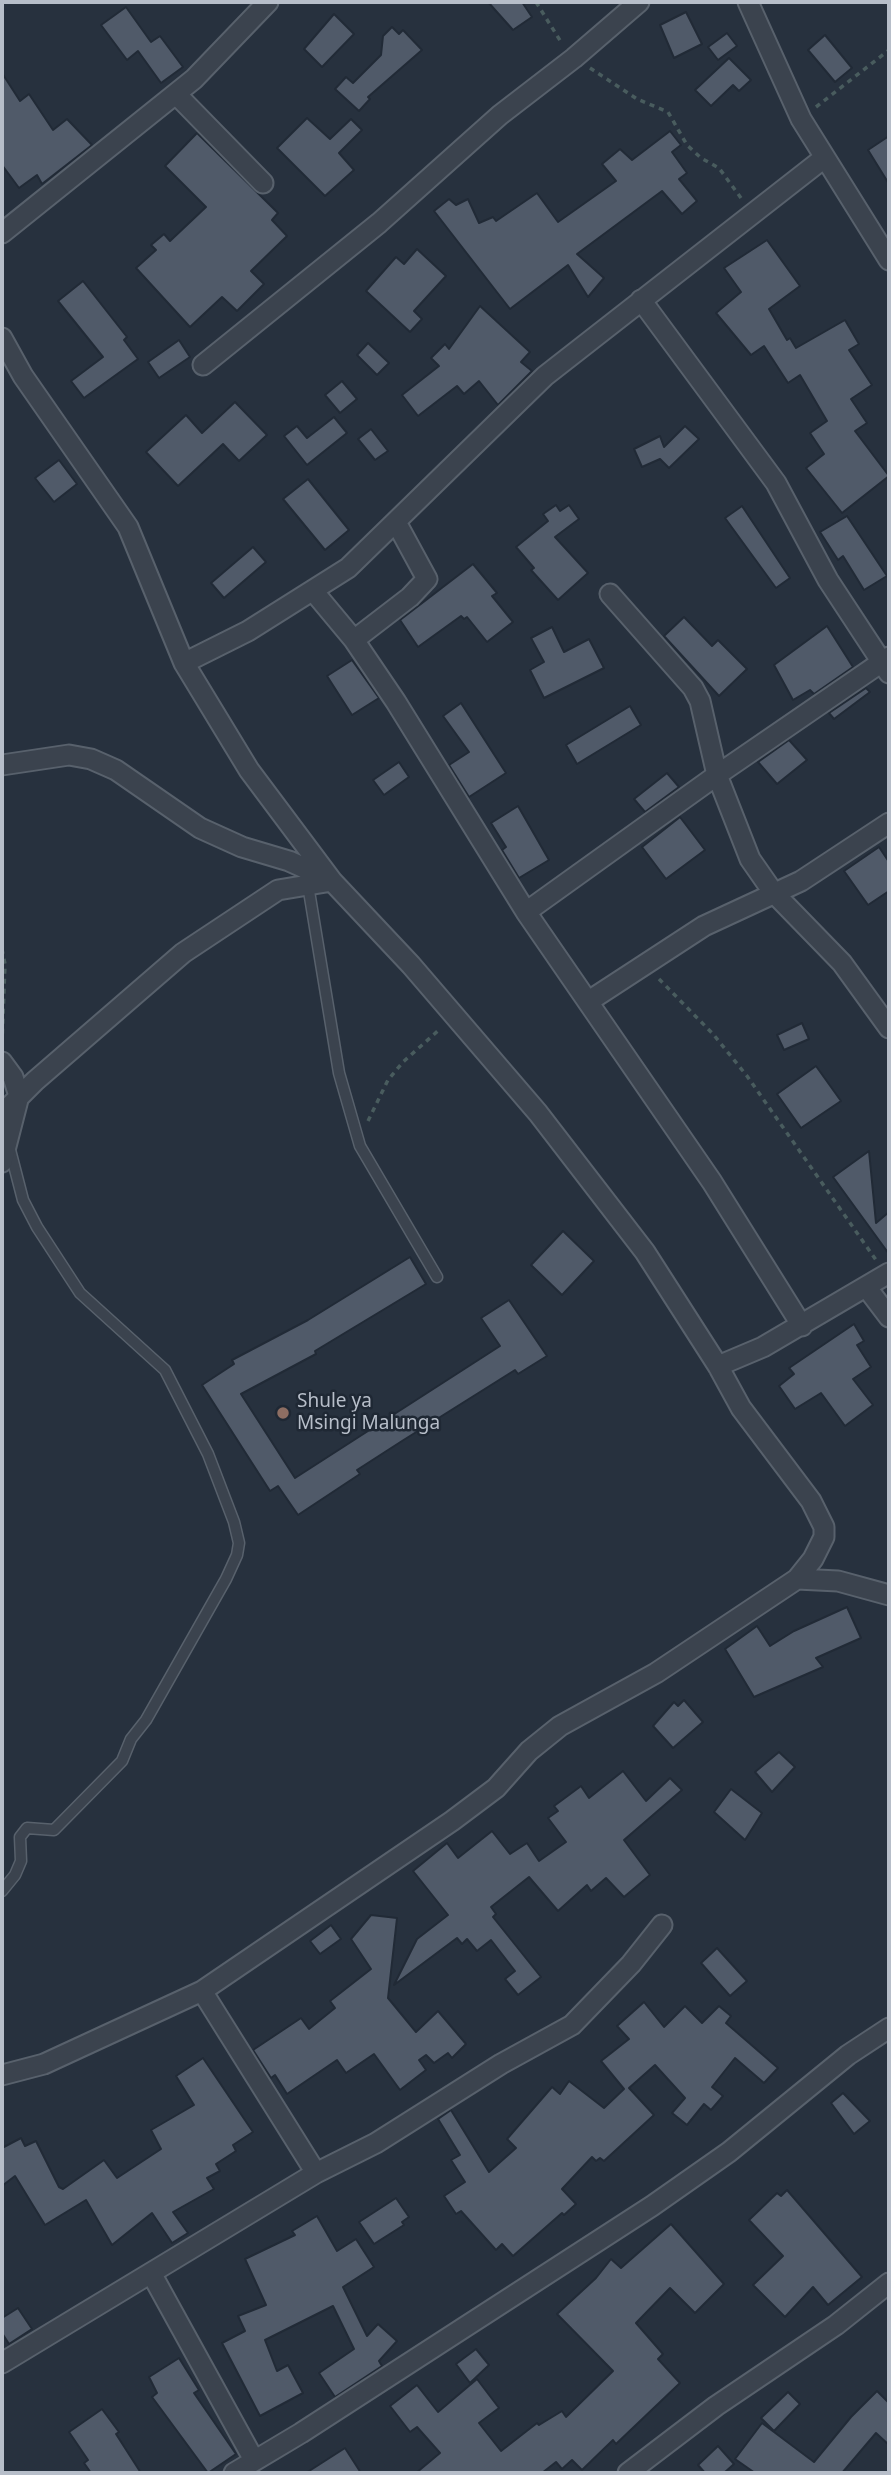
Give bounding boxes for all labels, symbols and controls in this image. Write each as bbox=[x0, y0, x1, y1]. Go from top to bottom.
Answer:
place label: Shule ya Msingi Malunga bbox=[297, 1391, 440, 1435]
marker: Shule ya Msingi Malunga bbox=[275, 1405, 291, 1421]

